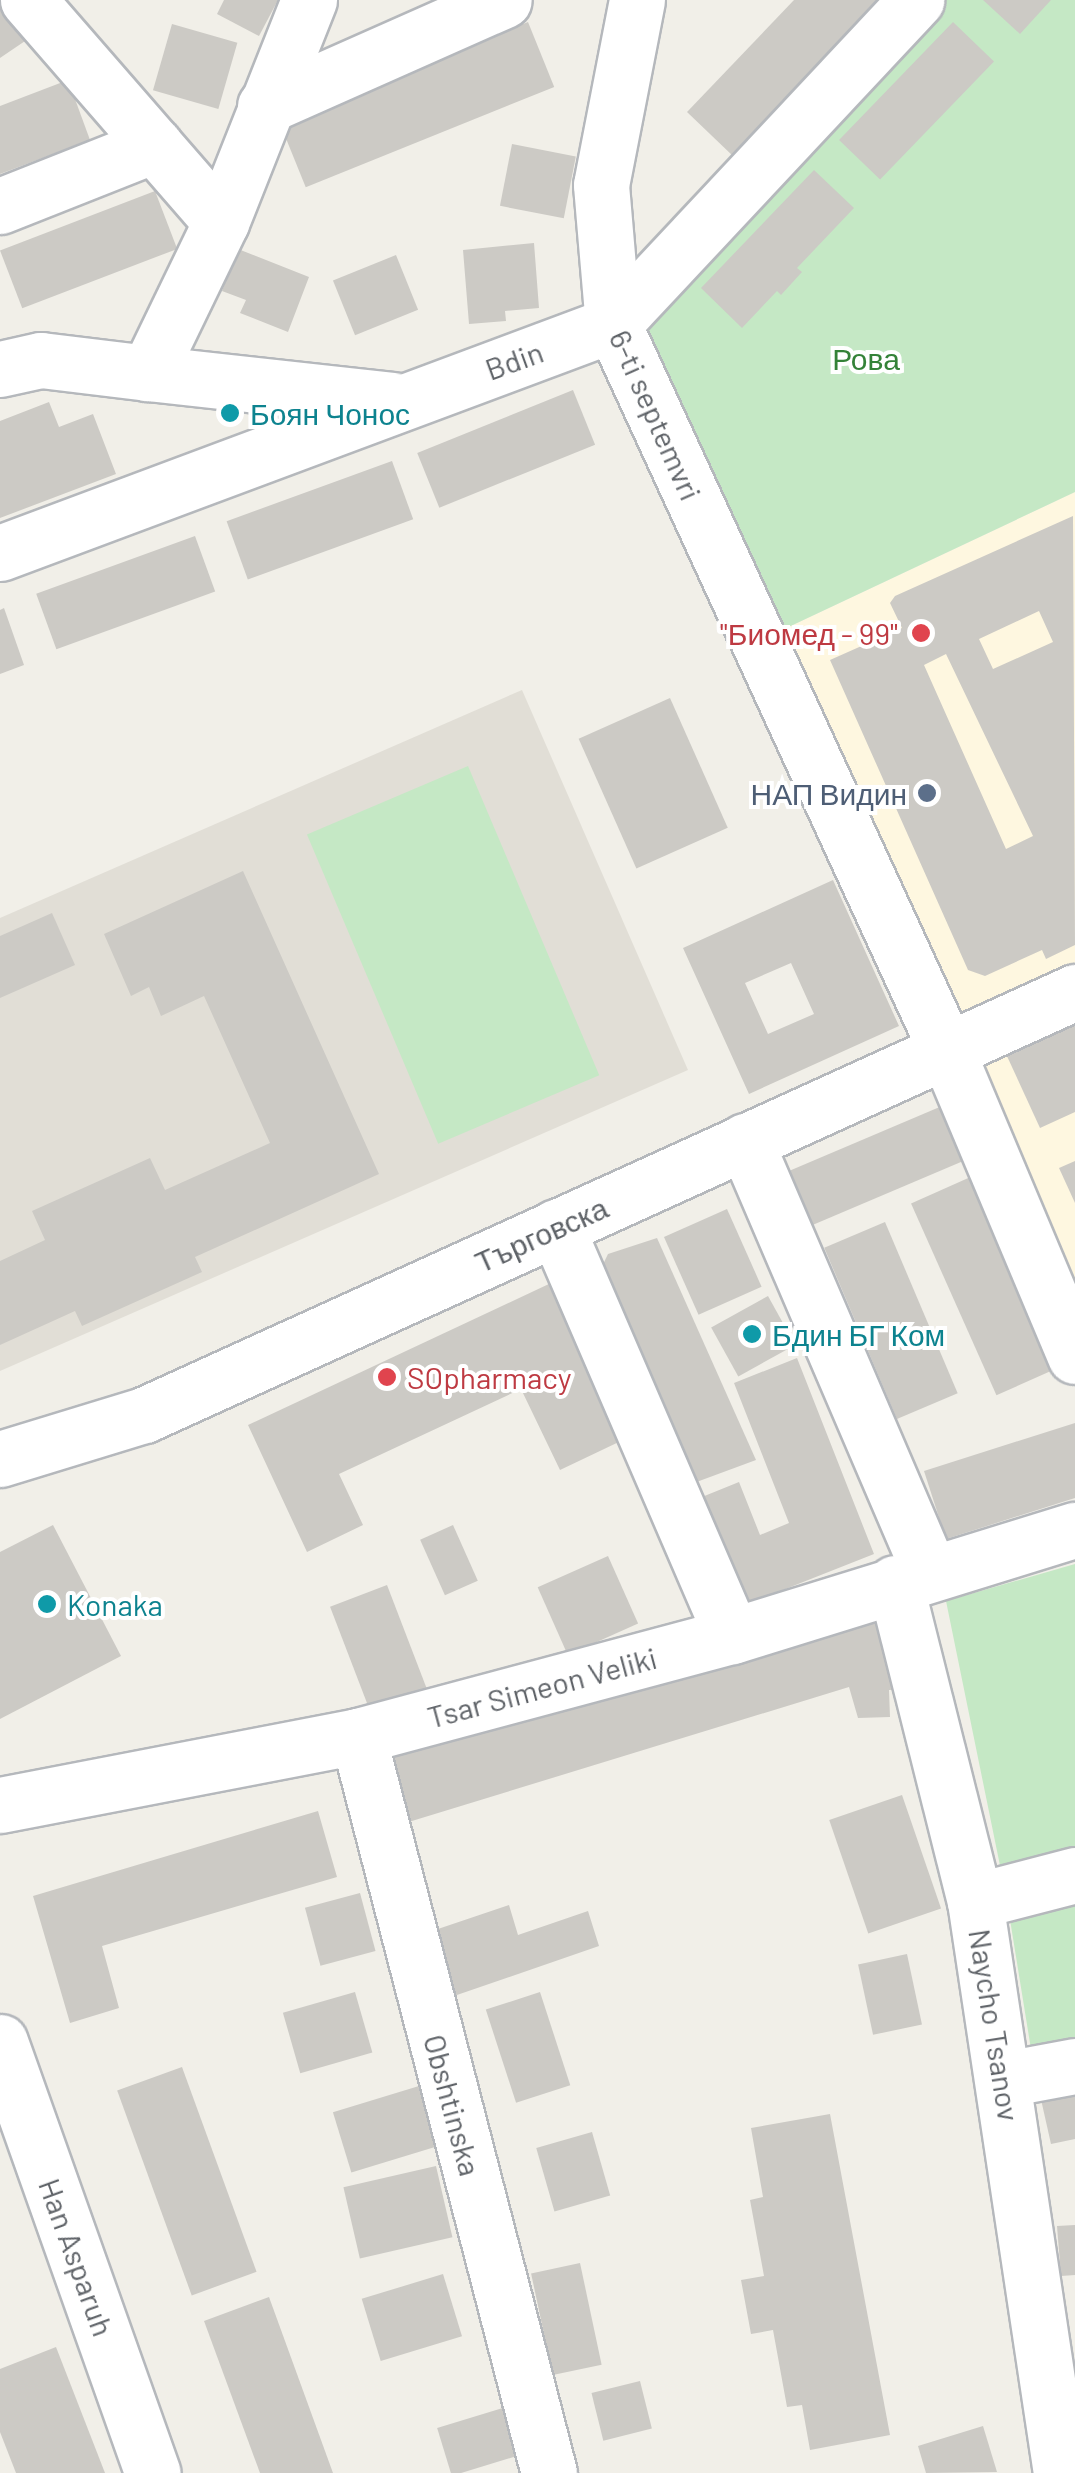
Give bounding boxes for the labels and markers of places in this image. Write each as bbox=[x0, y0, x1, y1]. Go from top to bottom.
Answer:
place label: Боян Чонос bbox=[250, 395, 410, 431]
marker: Боян Чонос bbox=[219, 402, 241, 424]
place label: "Биомед - 99" bbox=[720, 615, 898, 651]
marker: "Биомед - 99" bbox=[908, 620, 934, 646]
place label: НАП Видин bbox=[751, 775, 907, 811]
marker: НАП Видин bbox=[916, 782, 938, 804]
place label: Бдин БГ Ком bbox=[772, 1316, 945, 1352]
marker: Бдин БГ Ком bbox=[741, 1323, 763, 1345]
place label: SOpharmacy bbox=[407, 1359, 572, 1395]
marker: SOpharmacy bbox=[376, 1366, 398, 1388]
place label: Konaka bbox=[67, 1586, 163, 1622]
marker: Konaka bbox=[36, 1593, 58, 1615]

